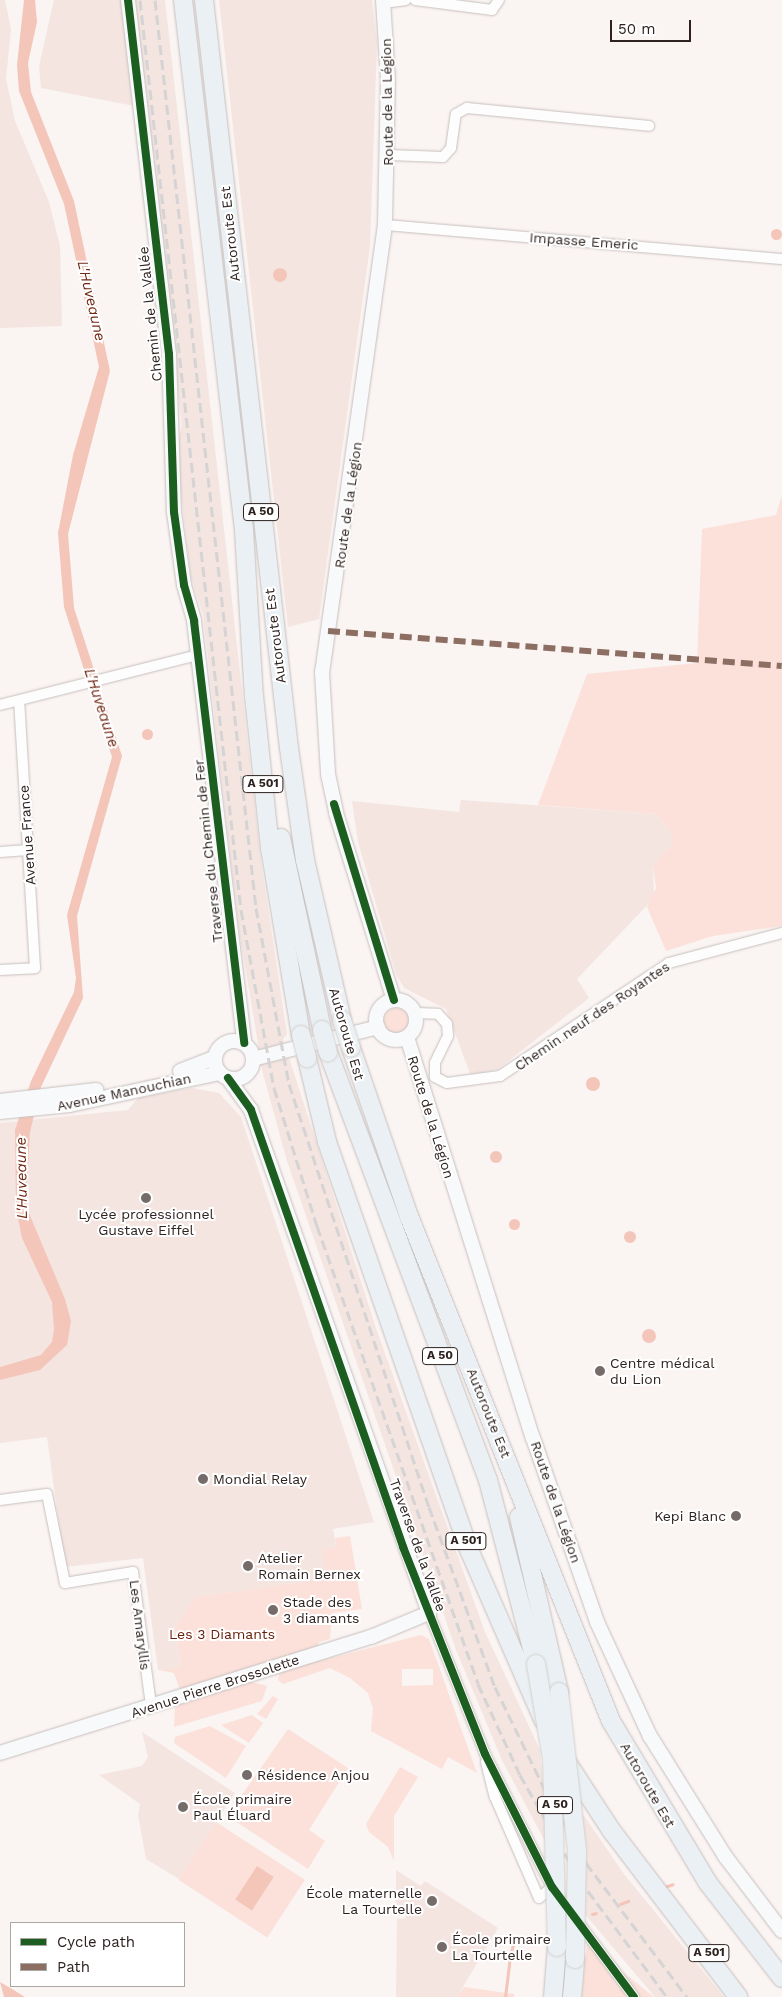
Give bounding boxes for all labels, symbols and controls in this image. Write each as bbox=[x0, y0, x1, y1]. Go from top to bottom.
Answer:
scale bar bbox=[612, 10, 693, 42]
text: 50 m bbox=[618, 20, 655, 38]
street label: Route de la Légion bbox=[377, 38, 397, 166]
street label: Autoroute Est bbox=[217, 186, 243, 282]
street label: Impasse Emeric bbox=[529, 229, 639, 253]
street label: Chemin de la Vallée bbox=[135, 245, 165, 383]
water label: L'Huveaune bbox=[73, 259, 109, 343]
street label: Route de la Légion bbox=[331, 440, 365, 570]
road number: A 50 bbox=[242, 502, 280, 522]
street label: Autoroute Est bbox=[261, 588, 289, 684]
water label: L'Huveaune bbox=[80, 666, 122, 750]
street label: Traverse du Chemin de Fer bbox=[190, 759, 226, 943]
road number: A 501 bbox=[242, 774, 284, 794]
street label: Avenue France bbox=[15, 784, 39, 886]
street label: Chemin neuf des Royantes bbox=[511, 958, 673, 1074]
street label: Autoroute Est bbox=[326, 986, 368, 1082]
street label: Route de la Légion bbox=[404, 1053, 458, 1181]
street label: Avenue Manouchian bbox=[55, 1070, 193, 1114]
water label: L'Huveaune bbox=[12, 1137, 32, 1219]
marker: Lycée professionnel Gustave Eiffel bbox=[140, 1192, 152, 1204]
place label: Lycée professionnel Gustave Eiffel bbox=[78, 1206, 214, 1238]
road number: A 50 bbox=[421, 1346, 459, 1365]
place label: Centre médical du Lion bbox=[610, 1355, 714, 1388]
marker: Centre médical du Lion bbox=[594, 1365, 606, 1377]
street label: Autoroute Est bbox=[463, 1366, 515, 1460]
street label: Route de la Légion bbox=[527, 1439, 585, 1565]
place label: Mondial Relay bbox=[213, 1471, 308, 1487]
marker: Mondial Relay bbox=[197, 1473, 209, 1485]
street label: Traverse de la Vallée bbox=[386, 1476, 450, 1614]
place label: Kepi Blanc bbox=[654, 1508, 726, 1524]
marker: Kepi Blanc bbox=[730, 1510, 742, 1522]
road number: A 501 bbox=[445, 1532, 487, 1550]
place label: Atelier Romain Bernex bbox=[258, 1550, 361, 1582]
marker: Atelier Romain Bernex bbox=[242, 1560, 254, 1572]
street label: Les Amaryllis bbox=[126, 1579, 154, 1671]
place label: Stade des 3 diamants bbox=[283, 1594, 359, 1626]
marker: Stade des 3 diamants bbox=[267, 1604, 279, 1616]
park label: Les 3 Diamants bbox=[169, 1626, 275, 1642]
street label: Avenue Pierre Brossolette bbox=[129, 1651, 301, 1721]
street label: Autoroute Est bbox=[617, 1739, 679, 1831]
place label: Résidence Anjou bbox=[257, 1767, 370, 1783]
marker: Résidence Anjou bbox=[241, 1769, 253, 1781]
place label: École primaire Paul Éluard bbox=[193, 1791, 292, 1824]
road number: A 50 bbox=[536, 1796, 574, 1814]
marker: École primaire Paul Éluard bbox=[177, 1801, 189, 1813]
place label: École maternelle La Tourtelle bbox=[306, 1885, 422, 1918]
marker: École maternelle La Tourtelle bbox=[426, 1895, 438, 1907]
legend bbox=[10, 1922, 185, 1987]
place label: École primaire La Tourtelle bbox=[452, 1931, 551, 1964]
text: Cycle path bbox=[57, 1933, 135, 1951]
marker: École primaire La Tourtelle bbox=[436, 1941, 448, 1953]
road number: A 501 bbox=[688, 1944, 730, 1962]
text: Path bbox=[57, 1958, 90, 1976]

